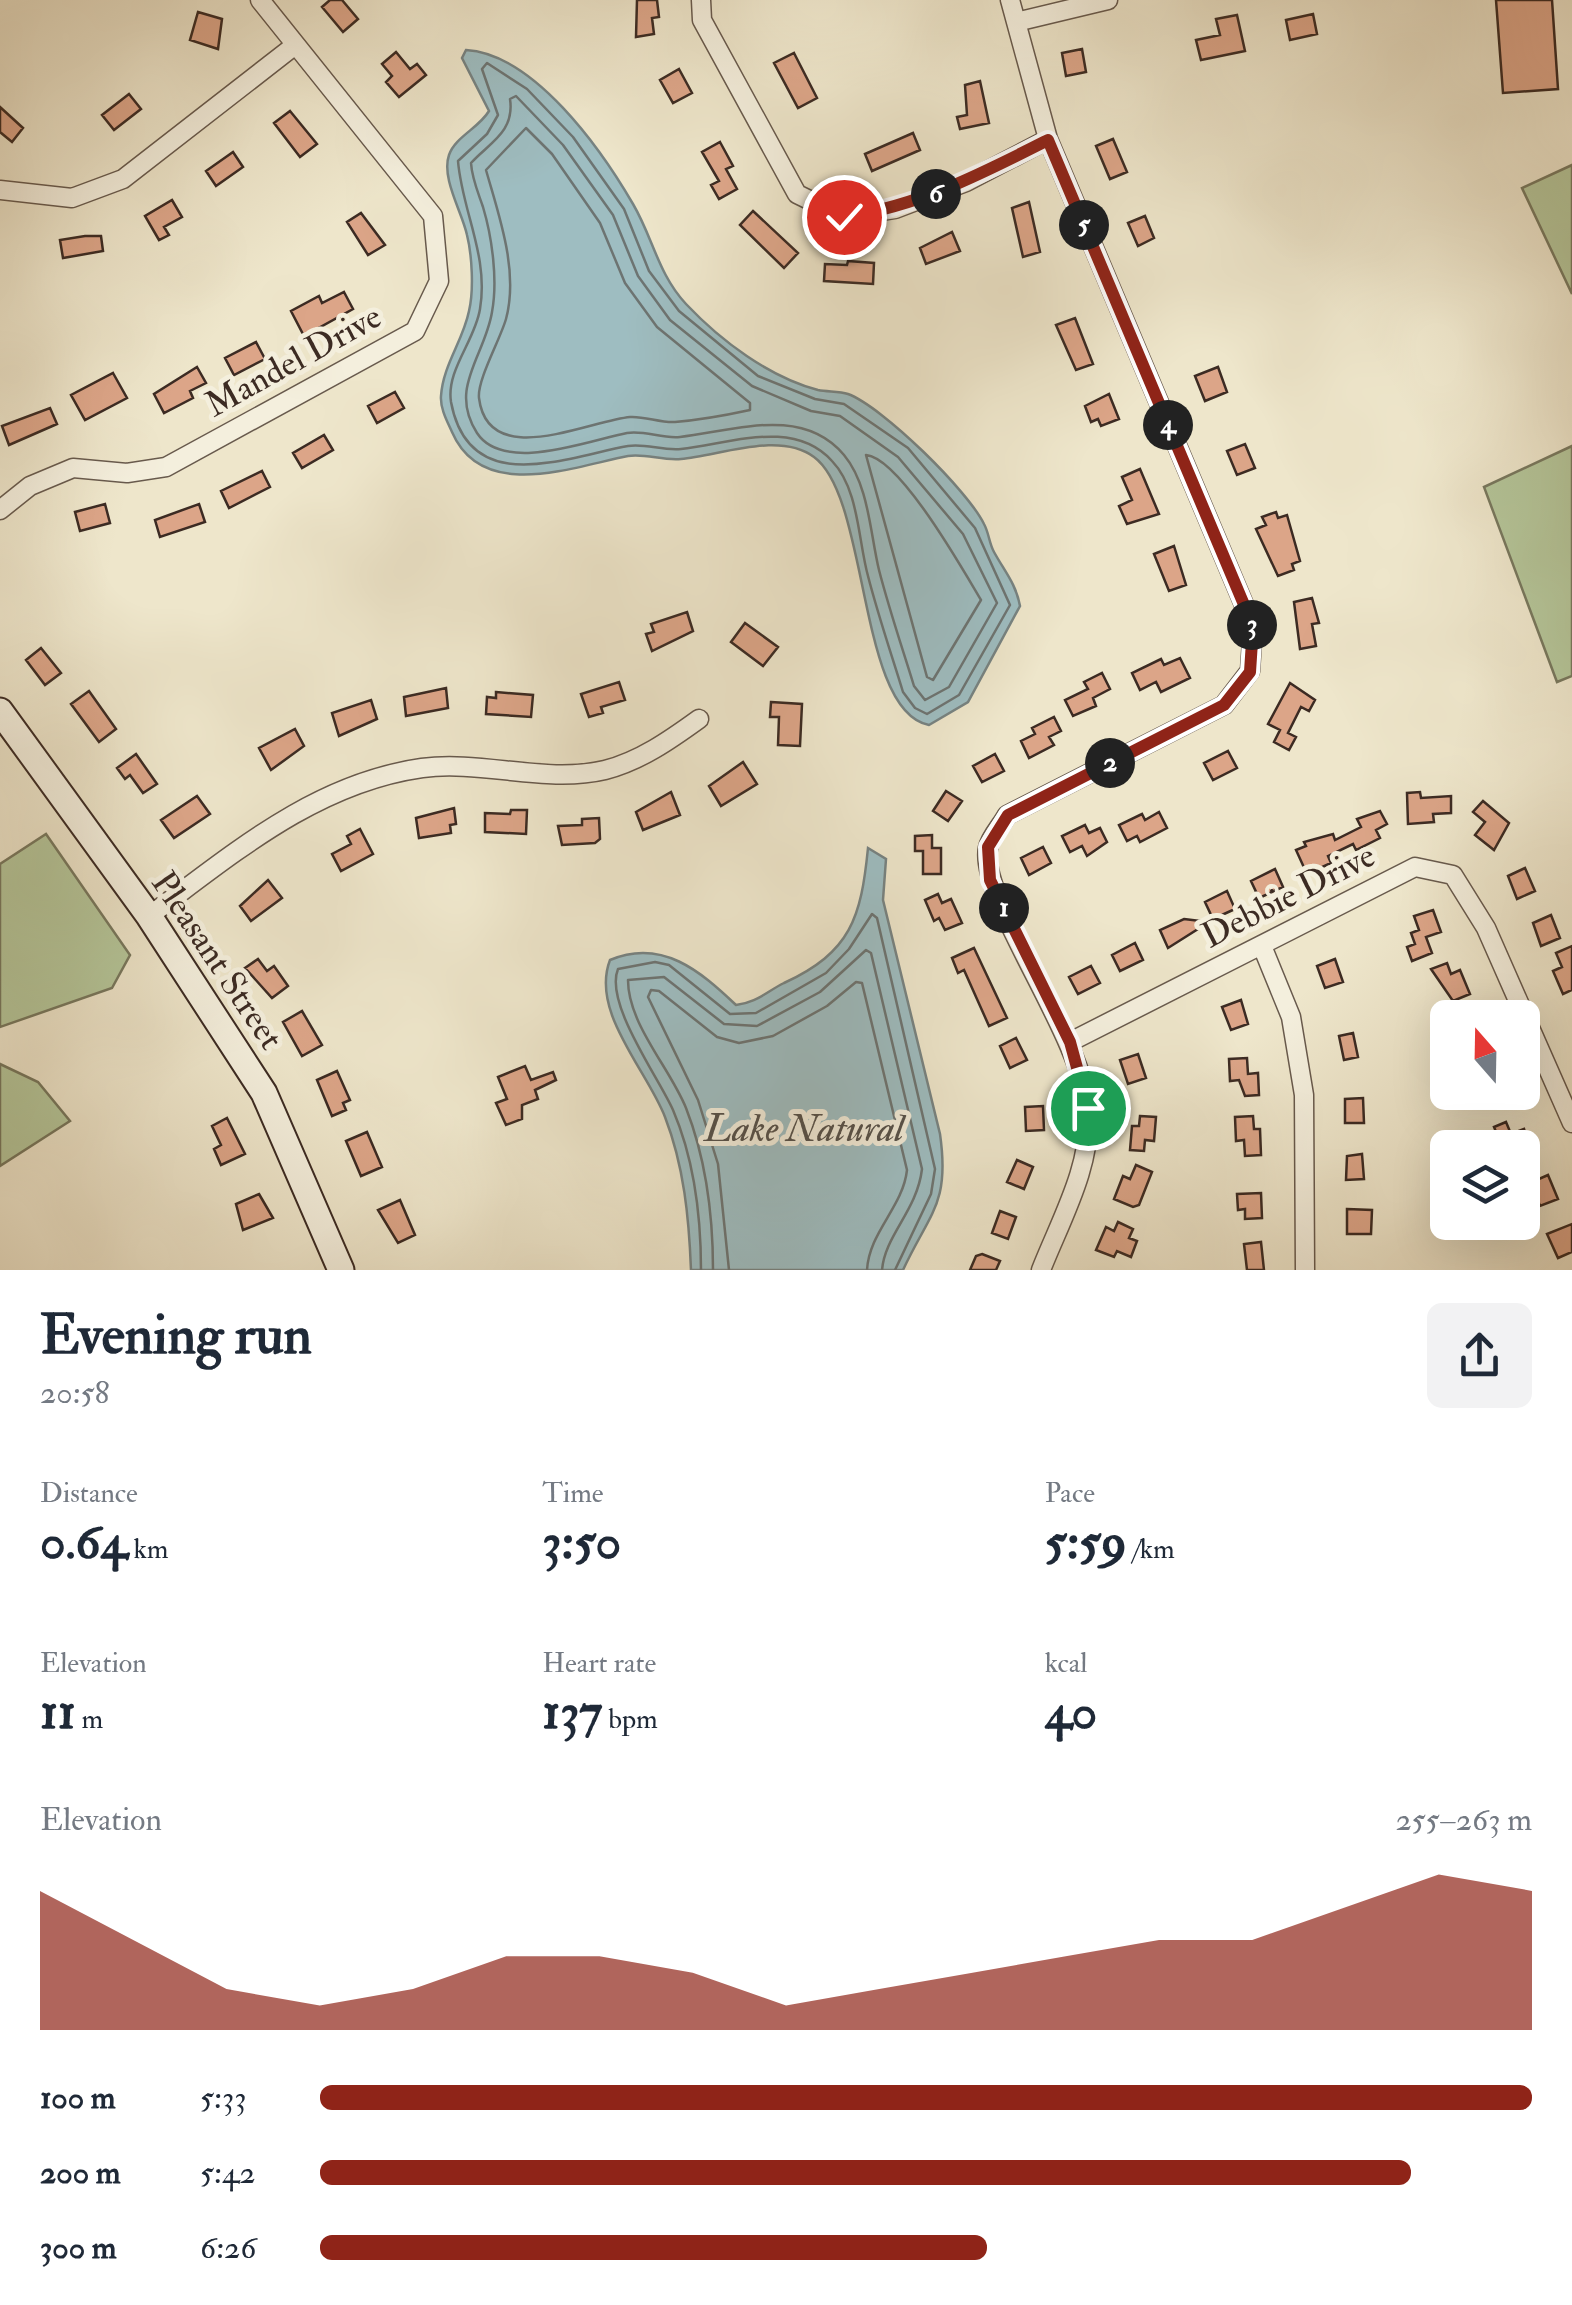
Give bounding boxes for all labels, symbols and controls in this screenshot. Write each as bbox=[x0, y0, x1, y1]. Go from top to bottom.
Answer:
pin: 6 bbox=[911, 169, 961, 219]
pin bbox=[802, 175, 887, 260]
text: 6 bbox=[929, 176, 943, 211]
icon: check bbox=[817, 190, 872, 245]
pin: 5 bbox=[1059, 200, 1109, 250]
text: 5 bbox=[1078, 207, 1090, 242]
street label: Mandel Drive bbox=[198, 295, 389, 427]
pin: 4 bbox=[1143, 400, 1193, 450]
text: 4 bbox=[1160, 407, 1176, 442]
pin: 3 bbox=[1227, 600, 1277, 650]
text: 3 bbox=[1247, 607, 1257, 642]
pin: 2 bbox=[1085, 738, 1135, 788]
text: 2 bbox=[1103, 745, 1117, 780]
street label: Debbie Drive bbox=[1194, 833, 1382, 958]
street label: Pleasant Street bbox=[141, 863, 293, 1058]
pin: 1 bbox=[979, 883, 1029, 933]
text: 1 bbox=[999, 890, 1009, 925]
north arrow bbox=[1430, 1000, 1540, 1110]
map controls bbox=[1430, 1000, 1540, 1240]
pin bbox=[1046, 1066, 1131, 1151]
icon: arrive bbox=[1061, 1081, 1116, 1136]
water label: Lake Natural bbox=[702, 1105, 907, 1153]
button: layers bbox=[1430, 1130, 1540, 1240]
text: Evening run bbox=[40, 1301, 312, 1370]
button: share bbox=[1427, 1303, 1532, 1408]
text: 20:58 bbox=[40, 1373, 110, 1413]
text: Distance bbox=[40, 1476, 138, 1511]
text: Time bbox=[542, 1476, 604, 1511]
text: Pace bbox=[1045, 1476, 1095, 1511]
text: 0.64 bbox=[40, 1511, 128, 1574]
text: 3:50 bbox=[542, 1511, 621, 1574]
text: 5:59 bbox=[1045, 1511, 1127, 1574]
text: km bbox=[128, 1532, 168, 1567]
text: /km bbox=[1127, 1532, 1175, 1567]
text: Elevation bbox=[40, 1646, 147, 1681]
text: Heart rate bbox=[542, 1646, 656, 1681]
text: kcal bbox=[1045, 1646, 1088, 1681]
text: 11 bbox=[40, 1681, 76, 1744]
text: 137 bbox=[542, 1681, 602, 1744]
text: 40 bbox=[1045, 1681, 1097, 1744]
text: m bbox=[76, 1702, 103, 1737]
text: bpm bbox=[602, 1702, 658, 1737]
text: Elevation bbox=[40, 1800, 162, 1840]
text: 255–263 m bbox=[1395, 1800, 1532, 1840]
text: 100 m bbox=[40, 2078, 116, 2118]
text: 5:33 bbox=[200, 2078, 247, 2118]
text: 200 m bbox=[40, 2153, 121, 2193]
text: 5:42 bbox=[200, 2153, 255, 2193]
text: 300 m bbox=[40, 2228, 117, 2268]
text: 6:26 bbox=[200, 2228, 256, 2268]

